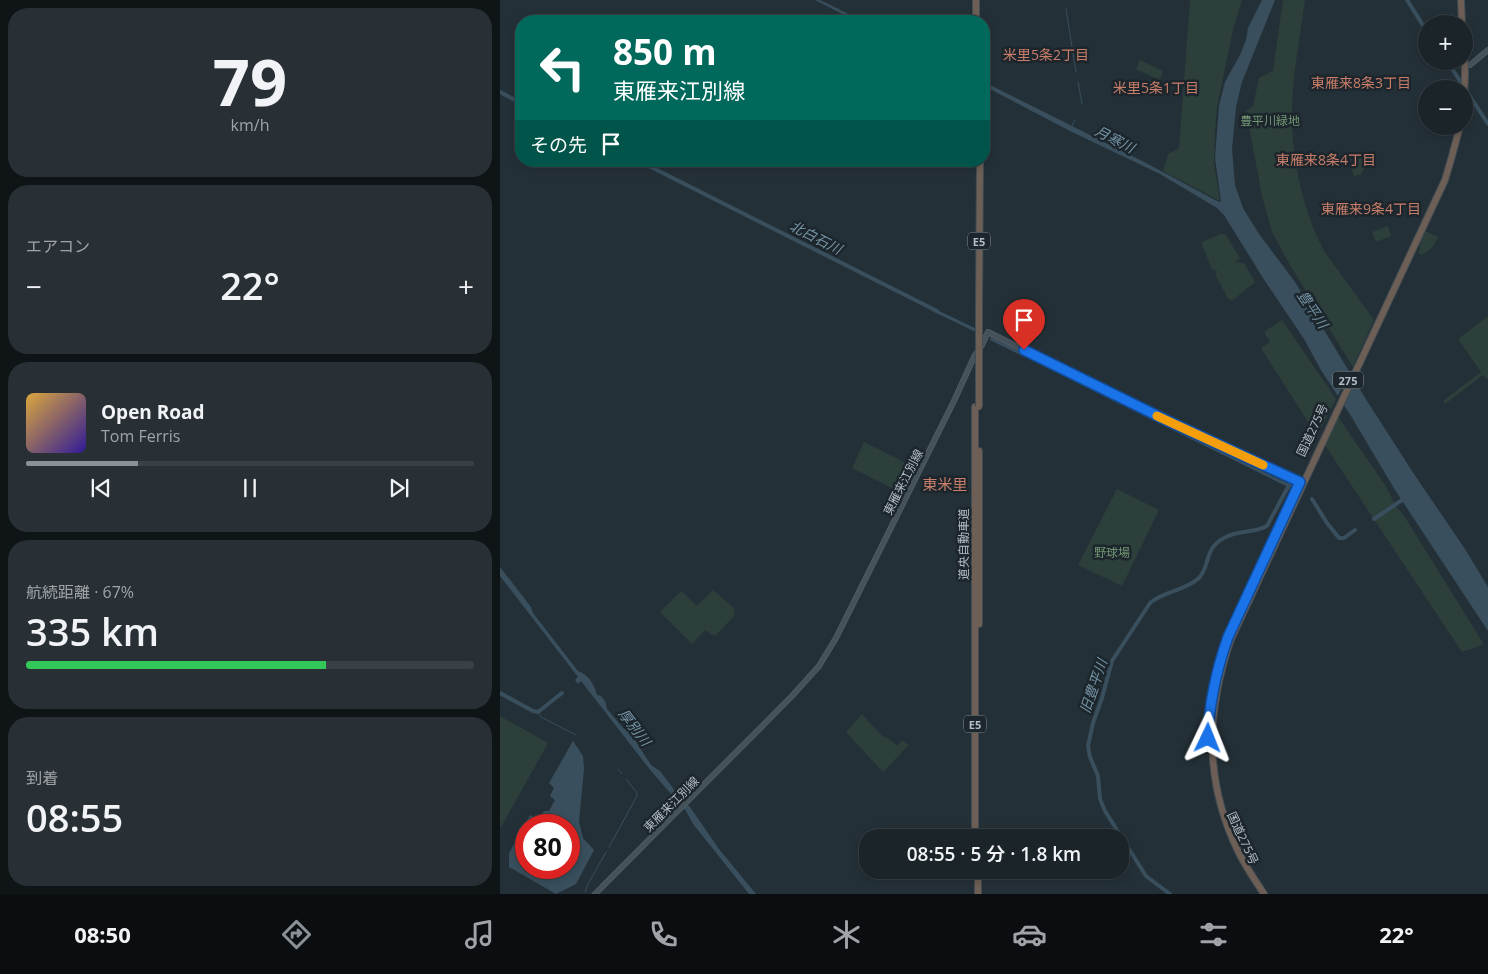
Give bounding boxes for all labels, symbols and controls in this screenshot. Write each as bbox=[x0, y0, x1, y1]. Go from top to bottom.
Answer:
map controls bbox=[1418, 15, 1473, 135]
button: + bbox=[1418, 15, 1473, 70]
text: 850 m bbox=[613, 28, 717, 75]
icon: left bbox=[530, 35, 595, 100]
text: 79 bbox=[213, 37, 287, 125]
district label: 米里5条2丁目 bbox=[1003, 45, 1089, 64]
district label: 東雁来8条3丁目 bbox=[1311, 73, 1411, 92]
text: 東雁来江別線 bbox=[613, 75, 745, 105]
district label: 米里5条1丁目 bbox=[1113, 78, 1199, 97]
button: − bbox=[1418, 80, 1473, 135]
park label: 豊平川緑地 bbox=[1240, 112, 1300, 129]
text: km/h bbox=[231, 114, 269, 136]
water label: 月寒川 bbox=[1092, 121, 1140, 158]
icon: arrive bbox=[597, 130, 625, 158]
text: その先 bbox=[530, 132, 587, 158]
district label: 東雁来8条4丁目 bbox=[1276, 150, 1376, 169]
district label: 東雁来9条4丁目 bbox=[1321, 199, 1421, 218]
water label: 北白石川 bbox=[787, 216, 847, 259]
road number: E5 bbox=[968, 232, 990, 250]
text: エアコン bbox=[26, 235, 90, 257]
text: 22° bbox=[220, 259, 280, 311]
text: − bbox=[26, 267, 42, 305]
text: + bbox=[458, 267, 474, 305]
water label: 豊平川 bbox=[1293, 286, 1334, 333]
pin bbox=[1003, 299, 1045, 350]
icon: arrive bbox=[1010, 306, 1038, 334]
road number: 275 bbox=[1333, 372, 1363, 388]
text: Open Road bbox=[101, 399, 205, 425]
street label: 国道275号 bbox=[1292, 401, 1332, 459]
text: Tom Ferris bbox=[101, 425, 180, 447]
street label: 東雁来江別線 bbox=[879, 446, 927, 518]
icon: previous bbox=[87, 474, 115, 502]
icon: pause bbox=[236, 474, 264, 502]
icon: next bbox=[385, 474, 413, 502]
district label: 東米里 bbox=[922, 474, 968, 494]
street label: 道央自動車道 bbox=[955, 508, 972, 580]
park label: 野球場 bbox=[1094, 544, 1130, 561]
text: 航続距離 · 67% bbox=[26, 581, 134, 603]
text: 335 km bbox=[26, 605, 159, 657]
water label: 旧豊平川 bbox=[1075, 655, 1112, 716]
water label: 厚別川 bbox=[615, 705, 657, 751]
position arrow bbox=[1181, 711, 1233, 763]
road number: E5 bbox=[964, 716, 986, 732]
text: 到着 bbox=[26, 767, 58, 789]
street label: 東雁来江別線 bbox=[640, 773, 702, 835]
text: 08:55 bbox=[26, 791, 123, 843]
street label: 国道275号 bbox=[1223, 809, 1263, 867]
speed limit sign: 80 bbox=[515, 814, 580, 879]
text: 08:55 · 5 分 · 1.8 km bbox=[907, 841, 1081, 867]
icon: directions bbox=[279, 917, 314, 952]
icon: music bbox=[462, 917, 497, 952]
icon: phone bbox=[646, 917, 681, 952]
icon: climate bbox=[829, 917, 864, 952]
icon: car bbox=[1012, 917, 1047, 952]
icon: filters bbox=[1196, 917, 1231, 952]
text: 08:50 bbox=[74, 919, 131, 949]
text: 22° bbox=[1379, 919, 1414, 949]

